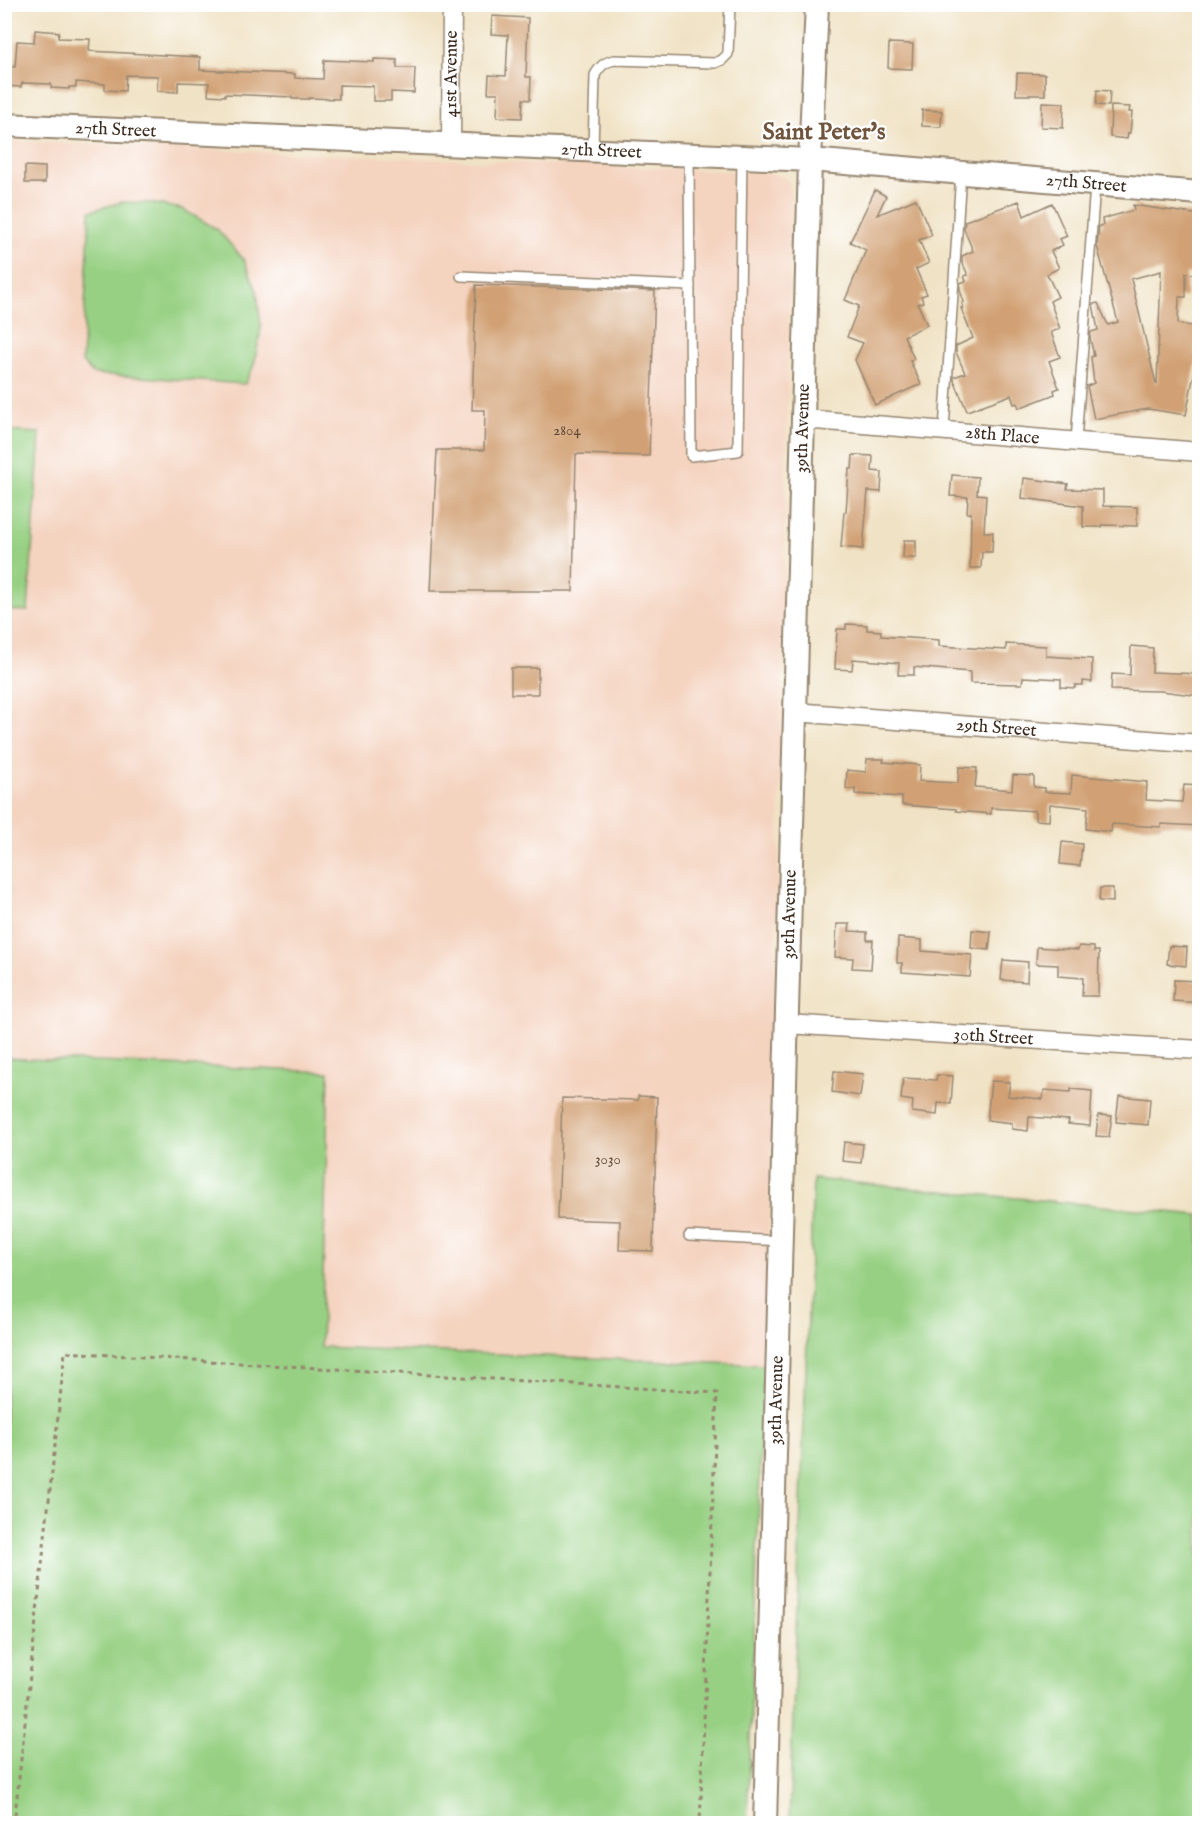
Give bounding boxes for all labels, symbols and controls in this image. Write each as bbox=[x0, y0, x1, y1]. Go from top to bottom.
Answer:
street label: 41st Avenue bbox=[440, 30, 463, 118]
street label: 27th Street bbox=[75, 117, 157, 143]
district label: Saint Peter's bbox=[763, 117, 886, 148]
street label: 27th Street bbox=[560, 138, 642, 164]
street label: 27th Street bbox=[1045, 168, 1128, 198]
street label: 39th Avenue bbox=[790, 384, 815, 473]
house number: 2804 bbox=[553, 421, 581, 440]
street label: 28th Place bbox=[964, 421, 1040, 450]
street label: 29th Street bbox=[955, 713, 1038, 743]
street label: 39th Avenue bbox=[777, 869, 802, 959]
street label: 30th Street bbox=[953, 1023, 1034, 1051]
house number: 3030 bbox=[595, 1150, 621, 1169]
street label: 39th Avenue bbox=[764, 1355, 789, 1445]

